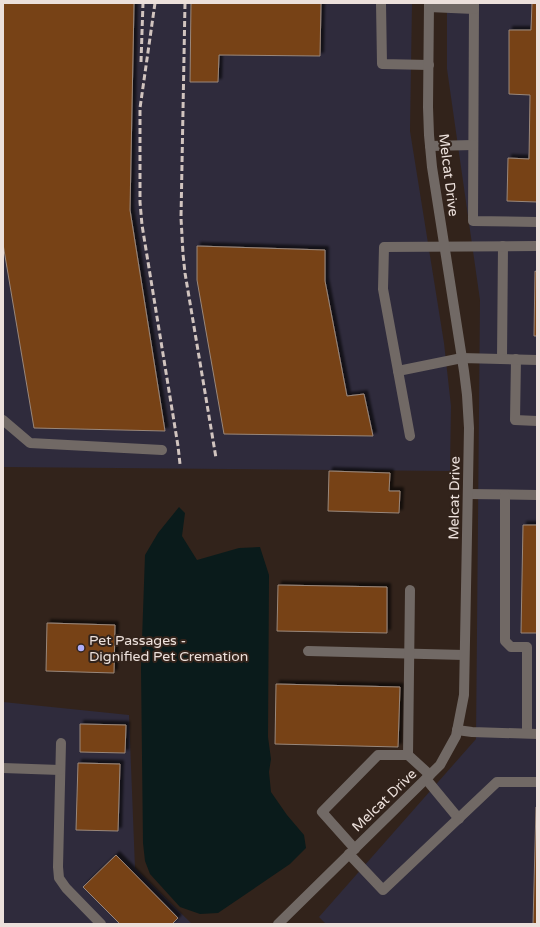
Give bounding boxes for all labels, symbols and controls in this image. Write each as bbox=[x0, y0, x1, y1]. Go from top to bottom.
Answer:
street label: Melcat Drive bbox=[435, 133, 462, 218]
street label: Melcat Drive bbox=[445, 456, 464, 540]
place label: Pet Passages - Dignified Pet Cremation bbox=[89, 632, 248, 665]
marker: Pet Passages - Dignified Pet Cremation bbox=[76, 643, 86, 653]
street label: Melcat Drive bbox=[348, 765, 420, 835]

